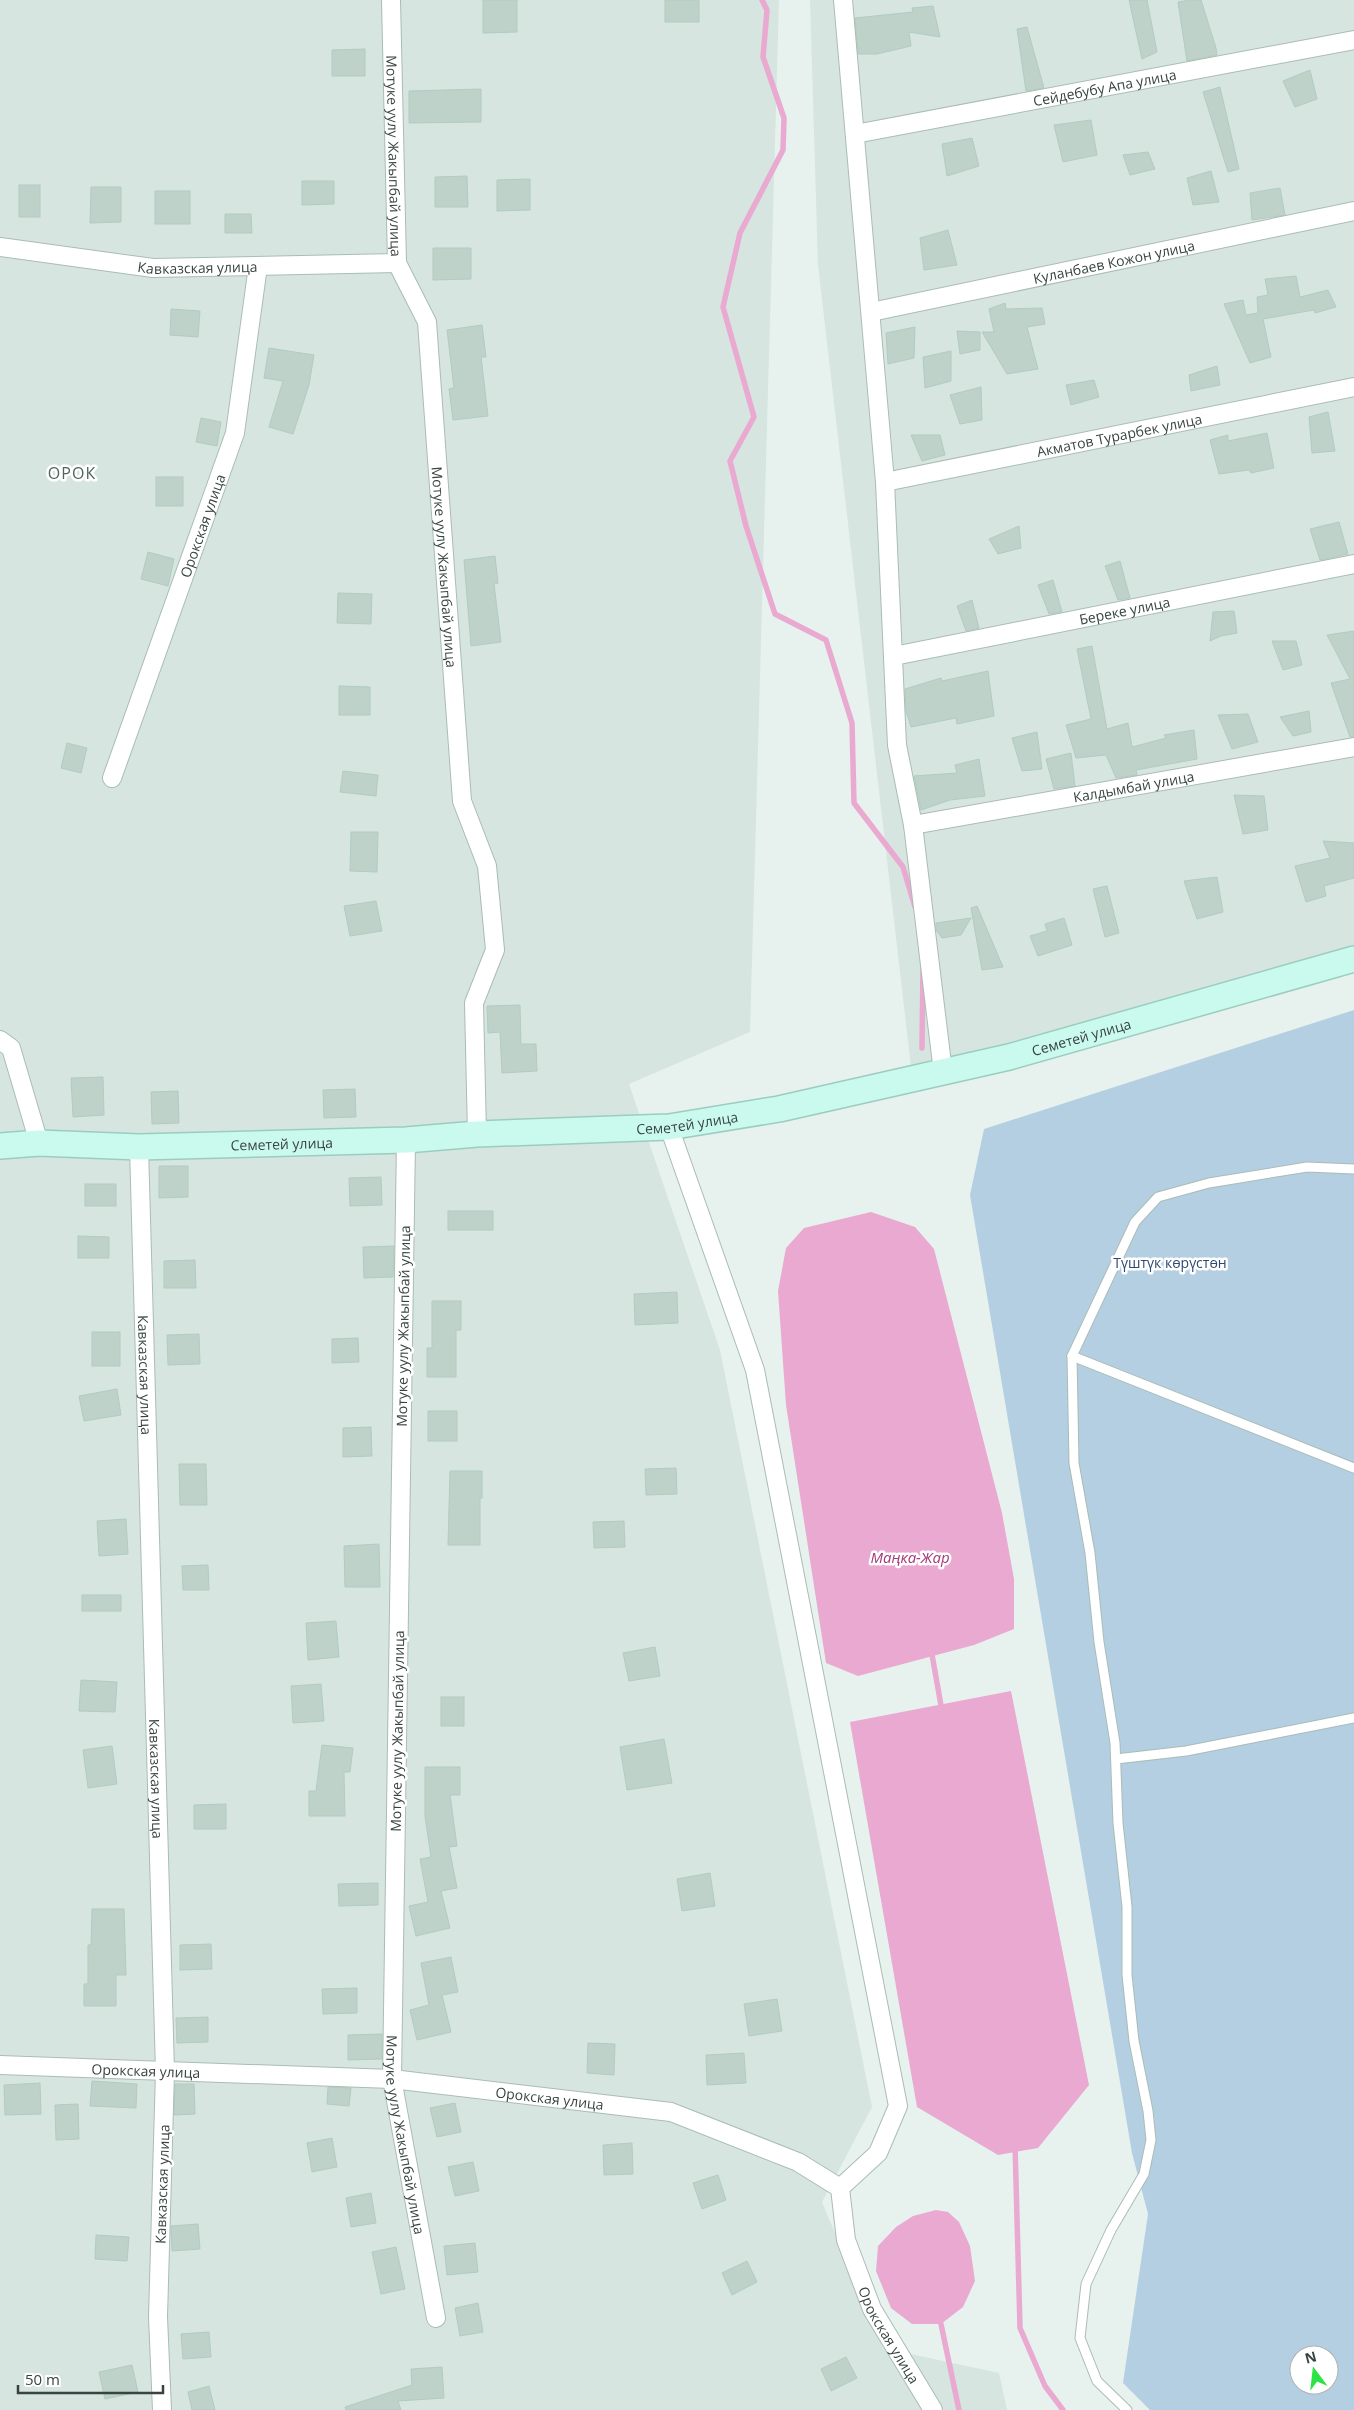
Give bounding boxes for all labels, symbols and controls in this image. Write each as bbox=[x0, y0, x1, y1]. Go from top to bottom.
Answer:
street label: Мотуке уулу Жакыпбай улица bbox=[383, 55, 406, 257]
street label: Сейдебубу Апа улица bbox=[1031, 64, 1178, 110]
street label: Куланбаев Кожон улица bbox=[1031, 235, 1196, 287]
street label: Кавказская улица bbox=[137, 256, 258, 278]
street label: Акматов Турарбек улица bbox=[1035, 409, 1204, 461]
district label: ОРОК bbox=[48, 462, 96, 484]
street label: Мотуке уулу Жакыпбай улица bbox=[428, 466, 462, 668]
street label: Орокская улица bbox=[175, 471, 229, 580]
street label: Береке улица bbox=[1077, 592, 1171, 628]
street label: Калдымбай улица bbox=[1072, 766, 1196, 806]
street label: Семетей улица bbox=[1029, 1013, 1133, 1060]
street label: Семетей улица bbox=[636, 1106, 739, 1138]
street label: Семетей улица bbox=[230, 1132, 333, 1154]
street label: Мотуке уулу Жакыпбай улица bbox=[392, 1225, 414, 1427]
park label: Түштүк көрүстөн bbox=[1113, 1253, 1227, 1272]
street label: Кавказская улица bbox=[134, 1315, 157, 1435]
water label: Маңка-Жар bbox=[870, 1547, 950, 1567]
street label: Мотуке уулу Жакыпбай улица bbox=[386, 1630, 408, 1832]
street label: Кавказская улица bbox=[146, 1719, 168, 1839]
street label: Мотуке уулу Жакыпбай улица bbox=[382, 2035, 430, 2236]
street label: Орокская улица bbox=[91, 2059, 201, 2082]
street label: Орокская улица bbox=[495, 2082, 605, 2113]
street label: Кавказская улица bbox=[150, 2124, 174, 2244]
street label: Орокская улица bbox=[855, 2284, 924, 2387]
north arrow bbox=[1289, 2345, 1339, 2395]
text: N bbox=[1303, 2346, 1318, 2368]
scale bar bbox=[18, 2362, 162, 2394]
text: 50 m bbox=[25, 2369, 60, 2389]

